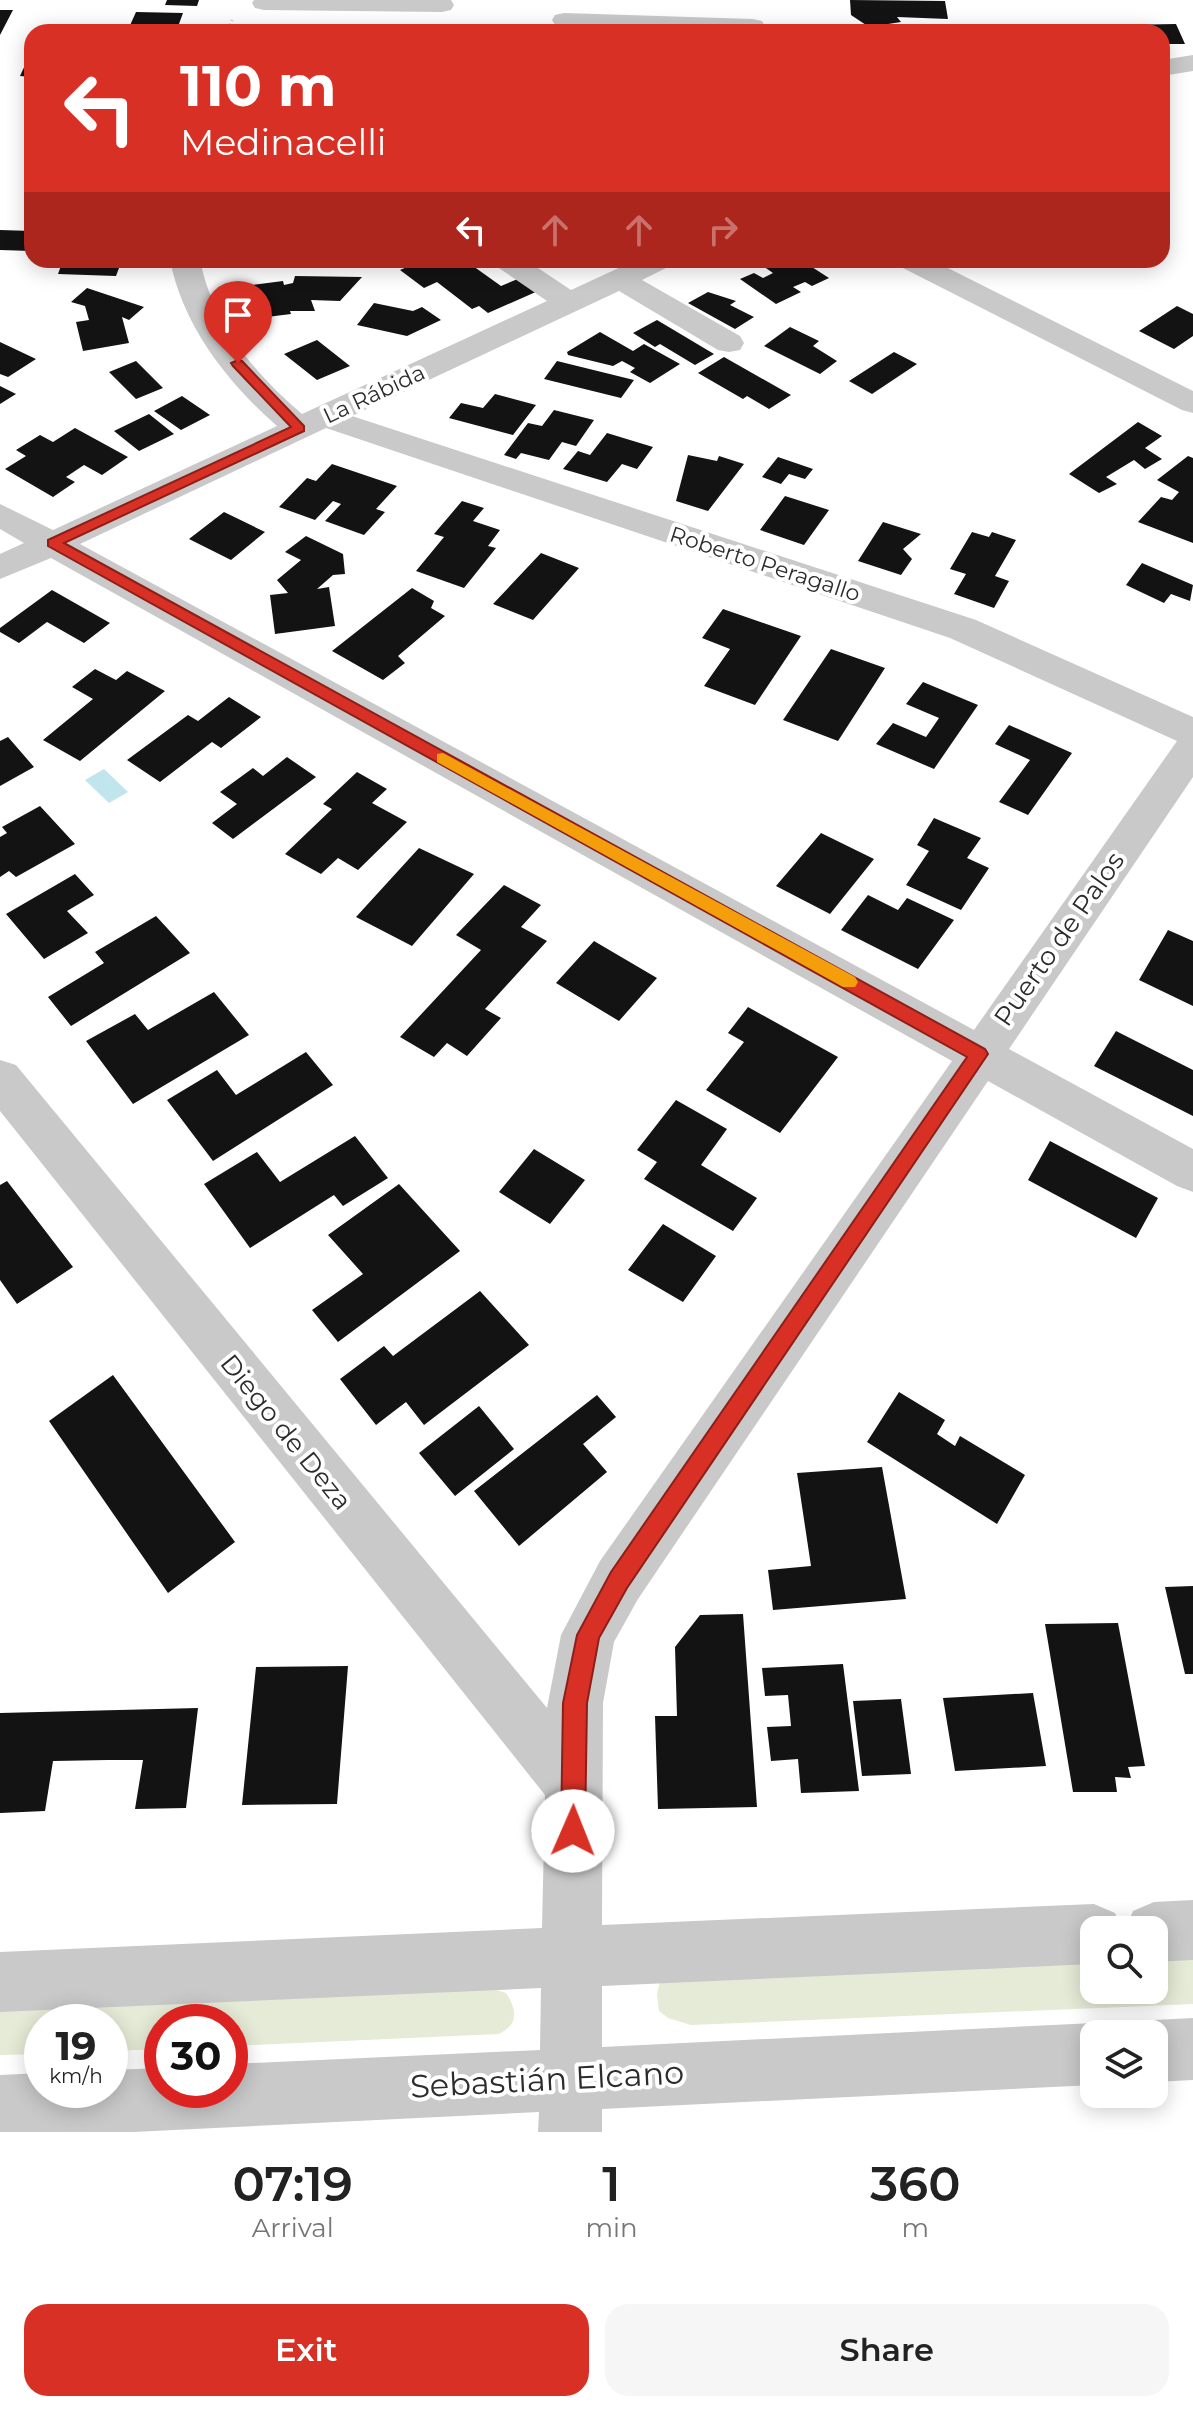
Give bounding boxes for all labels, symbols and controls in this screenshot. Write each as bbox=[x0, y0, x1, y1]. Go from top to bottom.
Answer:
text: 110 m bbox=[180, 52, 337, 120]
icon: left bbox=[48, 56, 152, 160]
text: Medinacelli bbox=[180, 120, 387, 164]
icon: left bbox=[449, 208, 493, 252]
icon: ahead bbox=[533, 208, 577, 252]
icon: ahead bbox=[617, 208, 661, 252]
icon: right bbox=[701, 208, 745, 252]
pin bbox=[204, 281, 272, 363]
icon: arrive bbox=[216, 293, 260, 337]
street label: La Rábida bbox=[319, 359, 429, 429]
street label: Roberto Peragallo bbox=[666, 520, 864, 608]
street label: Puerto de Palos bbox=[987, 846, 1131, 1032]
street label: Diego de Deza bbox=[213, 1348, 359, 1516]
position arrow bbox=[531, 1789, 615, 1873]
map controls bbox=[1080, 1916, 1168, 2108]
button: search bbox=[1080, 1916, 1168, 2004]
speed limit sign: 30 bbox=[144, 2004, 248, 2108]
button: layers bbox=[1080, 2020, 1168, 2108]
text: 19 bbox=[55, 2021, 97, 2070]
street label: Sebastián Elcano bbox=[409, 2052, 685, 2106]
text: km/h bbox=[49, 2064, 103, 2088]
text: 07:19 bbox=[233, 2155, 353, 2213]
text: 1 bbox=[602, 2155, 621, 2213]
text: 360 bbox=[870, 2155, 960, 2213]
text: Arrival bbox=[252, 2212, 334, 2244]
text: min bbox=[585, 2212, 638, 2244]
text: m bbox=[902, 2212, 929, 2244]
button: Exit bbox=[24, 2304, 589, 2396]
button: Share bbox=[605, 2304, 1169, 2396]

